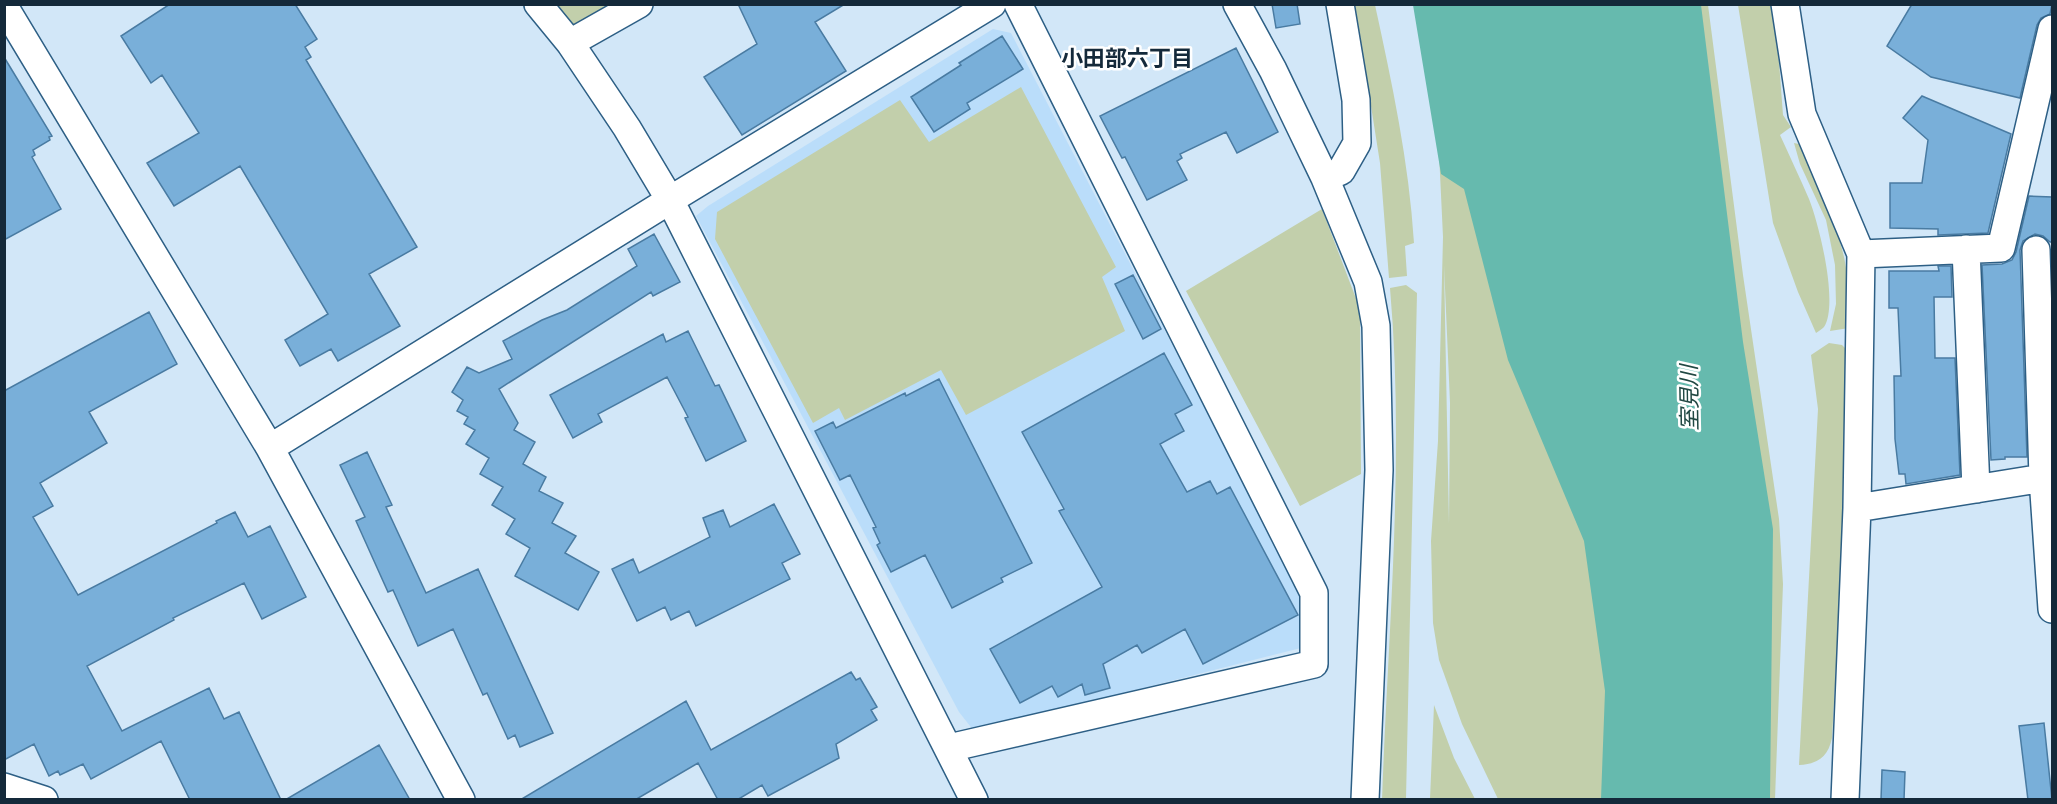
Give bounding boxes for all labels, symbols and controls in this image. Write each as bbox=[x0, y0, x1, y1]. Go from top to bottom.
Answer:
district label: 小田部六丁目 bbox=[1061, 41, 1193, 75]
water label: 室見川 bbox=[1671, 363, 1707, 431]

